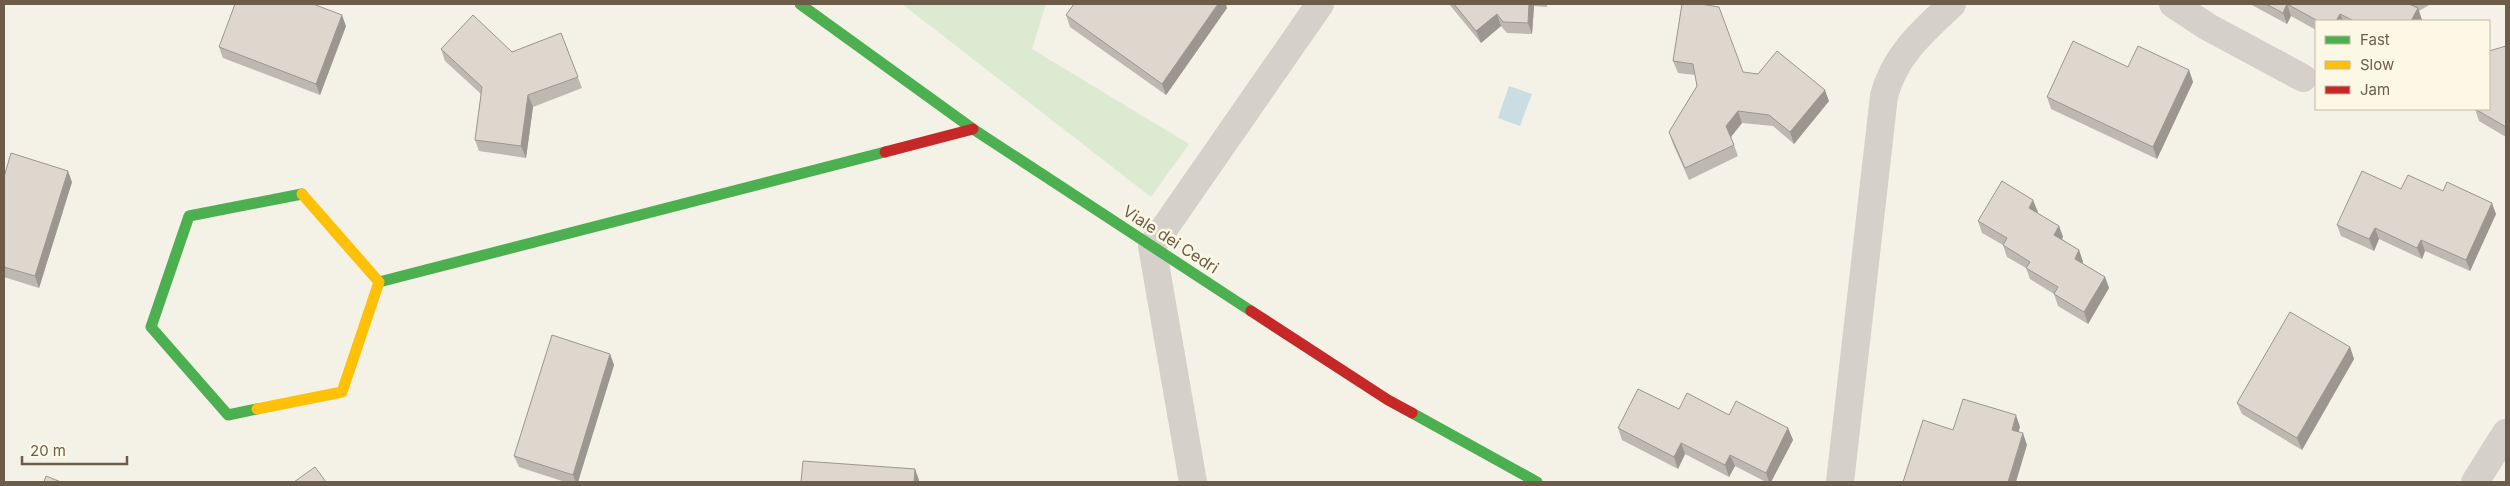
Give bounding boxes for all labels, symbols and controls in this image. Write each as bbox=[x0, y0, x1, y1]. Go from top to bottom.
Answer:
legend bbox=[2315, 20, 2490, 110]
text: Fast bbox=[2360, 30, 2390, 49]
text: Slow bbox=[2360, 55, 2394, 74]
text: Jam bbox=[2360, 80, 2390, 99]
street label: Viale dei Cedri bbox=[1119, 201, 1223, 277]
scale bar bbox=[22, 434, 128, 466]
text: 20 m bbox=[30, 441, 66, 460]

